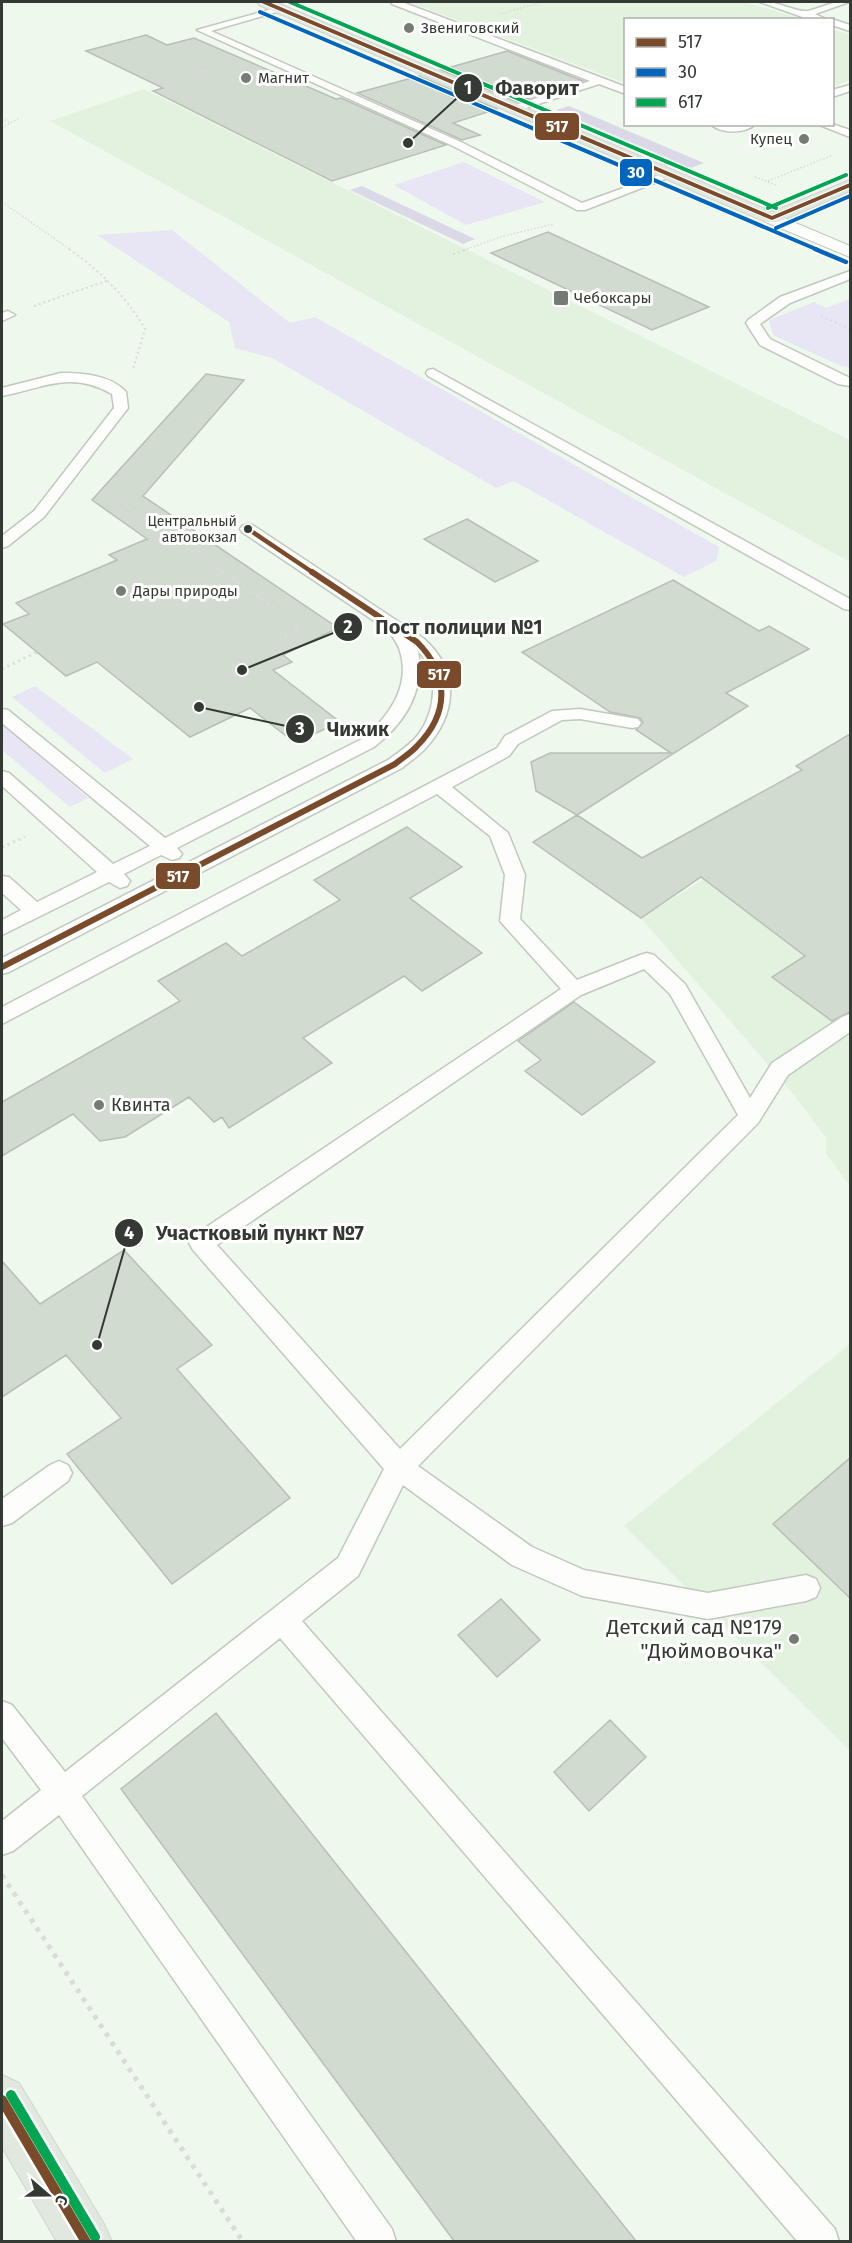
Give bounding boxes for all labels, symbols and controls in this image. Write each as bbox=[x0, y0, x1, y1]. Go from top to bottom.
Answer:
legend bbox=[624, 18, 834, 126]
place label: Звениговский bbox=[421, 19, 519, 37]
marker: Звениговский bbox=[402, 21, 416, 35]
text: 517 bbox=[678, 31, 702, 53]
text: 30 bbox=[678, 61, 697, 83]
place label: Магнит bbox=[258, 69, 309, 87]
callout: Фаворит bbox=[453, 69, 591, 107]
marker: Магнит bbox=[239, 71, 253, 85]
text: Фаворит bbox=[495, 76, 579, 100]
text: 1 bbox=[464, 77, 472, 99]
text: 617 bbox=[678, 91, 703, 113]
line badge: 517 bbox=[534, 112, 580, 141]
text: 517 bbox=[546, 117, 569, 136]
place label: Купец bbox=[750, 130, 792, 148]
marker: Купец bbox=[797, 132, 811, 146]
line badge: 30 bbox=[619, 158, 653, 187]
text: 30 bbox=[626, 163, 645, 182]
marker: Чебоксары bbox=[552, 289, 570, 307]
place label: Чебоксары bbox=[574, 289, 652, 307]
place label: Центральный автовокзал bbox=[147, 513, 237, 546]
marker: Центральный автовокзал bbox=[242, 523, 254, 535]
place label: Дары природы bbox=[132, 582, 238, 600]
marker: Дары природы bbox=[114, 584, 128, 598]
callout: Пост полиции №1 bbox=[333, 608, 555, 646]
text: Пост полиции №1 bbox=[375, 615, 543, 639]
text: 2 bbox=[343, 616, 353, 638]
line badge: 517 bbox=[416, 660, 462, 689]
text: 517 bbox=[428, 665, 451, 684]
callout: Чижик bbox=[285, 710, 401, 748]
text: Чижик bbox=[327, 717, 390, 741]
text: 3 bbox=[294, 718, 305, 740]
line badge: 517 bbox=[155, 862, 201, 890]
text: 517 bbox=[167, 867, 190, 886]
place label: Квинта bbox=[111, 1094, 170, 1116]
marker: Квинта bbox=[92, 1098, 106, 1112]
callout: Участковый пункт №7 bbox=[114, 1214, 376, 1252]
text: Участковый пункт №7 bbox=[155, 1221, 364, 1245]
text: 4 bbox=[124, 1222, 134, 1244]
place label: Детский сад №179 "Дюймовочка" bbox=[605, 1614, 782, 1664]
marker: Детский сад №179 "Дюймовочка" bbox=[787, 1632, 801, 1646]
north arrow bbox=[18, 2165, 78, 2225]
text: С bbox=[51, 2192, 72, 2208]

